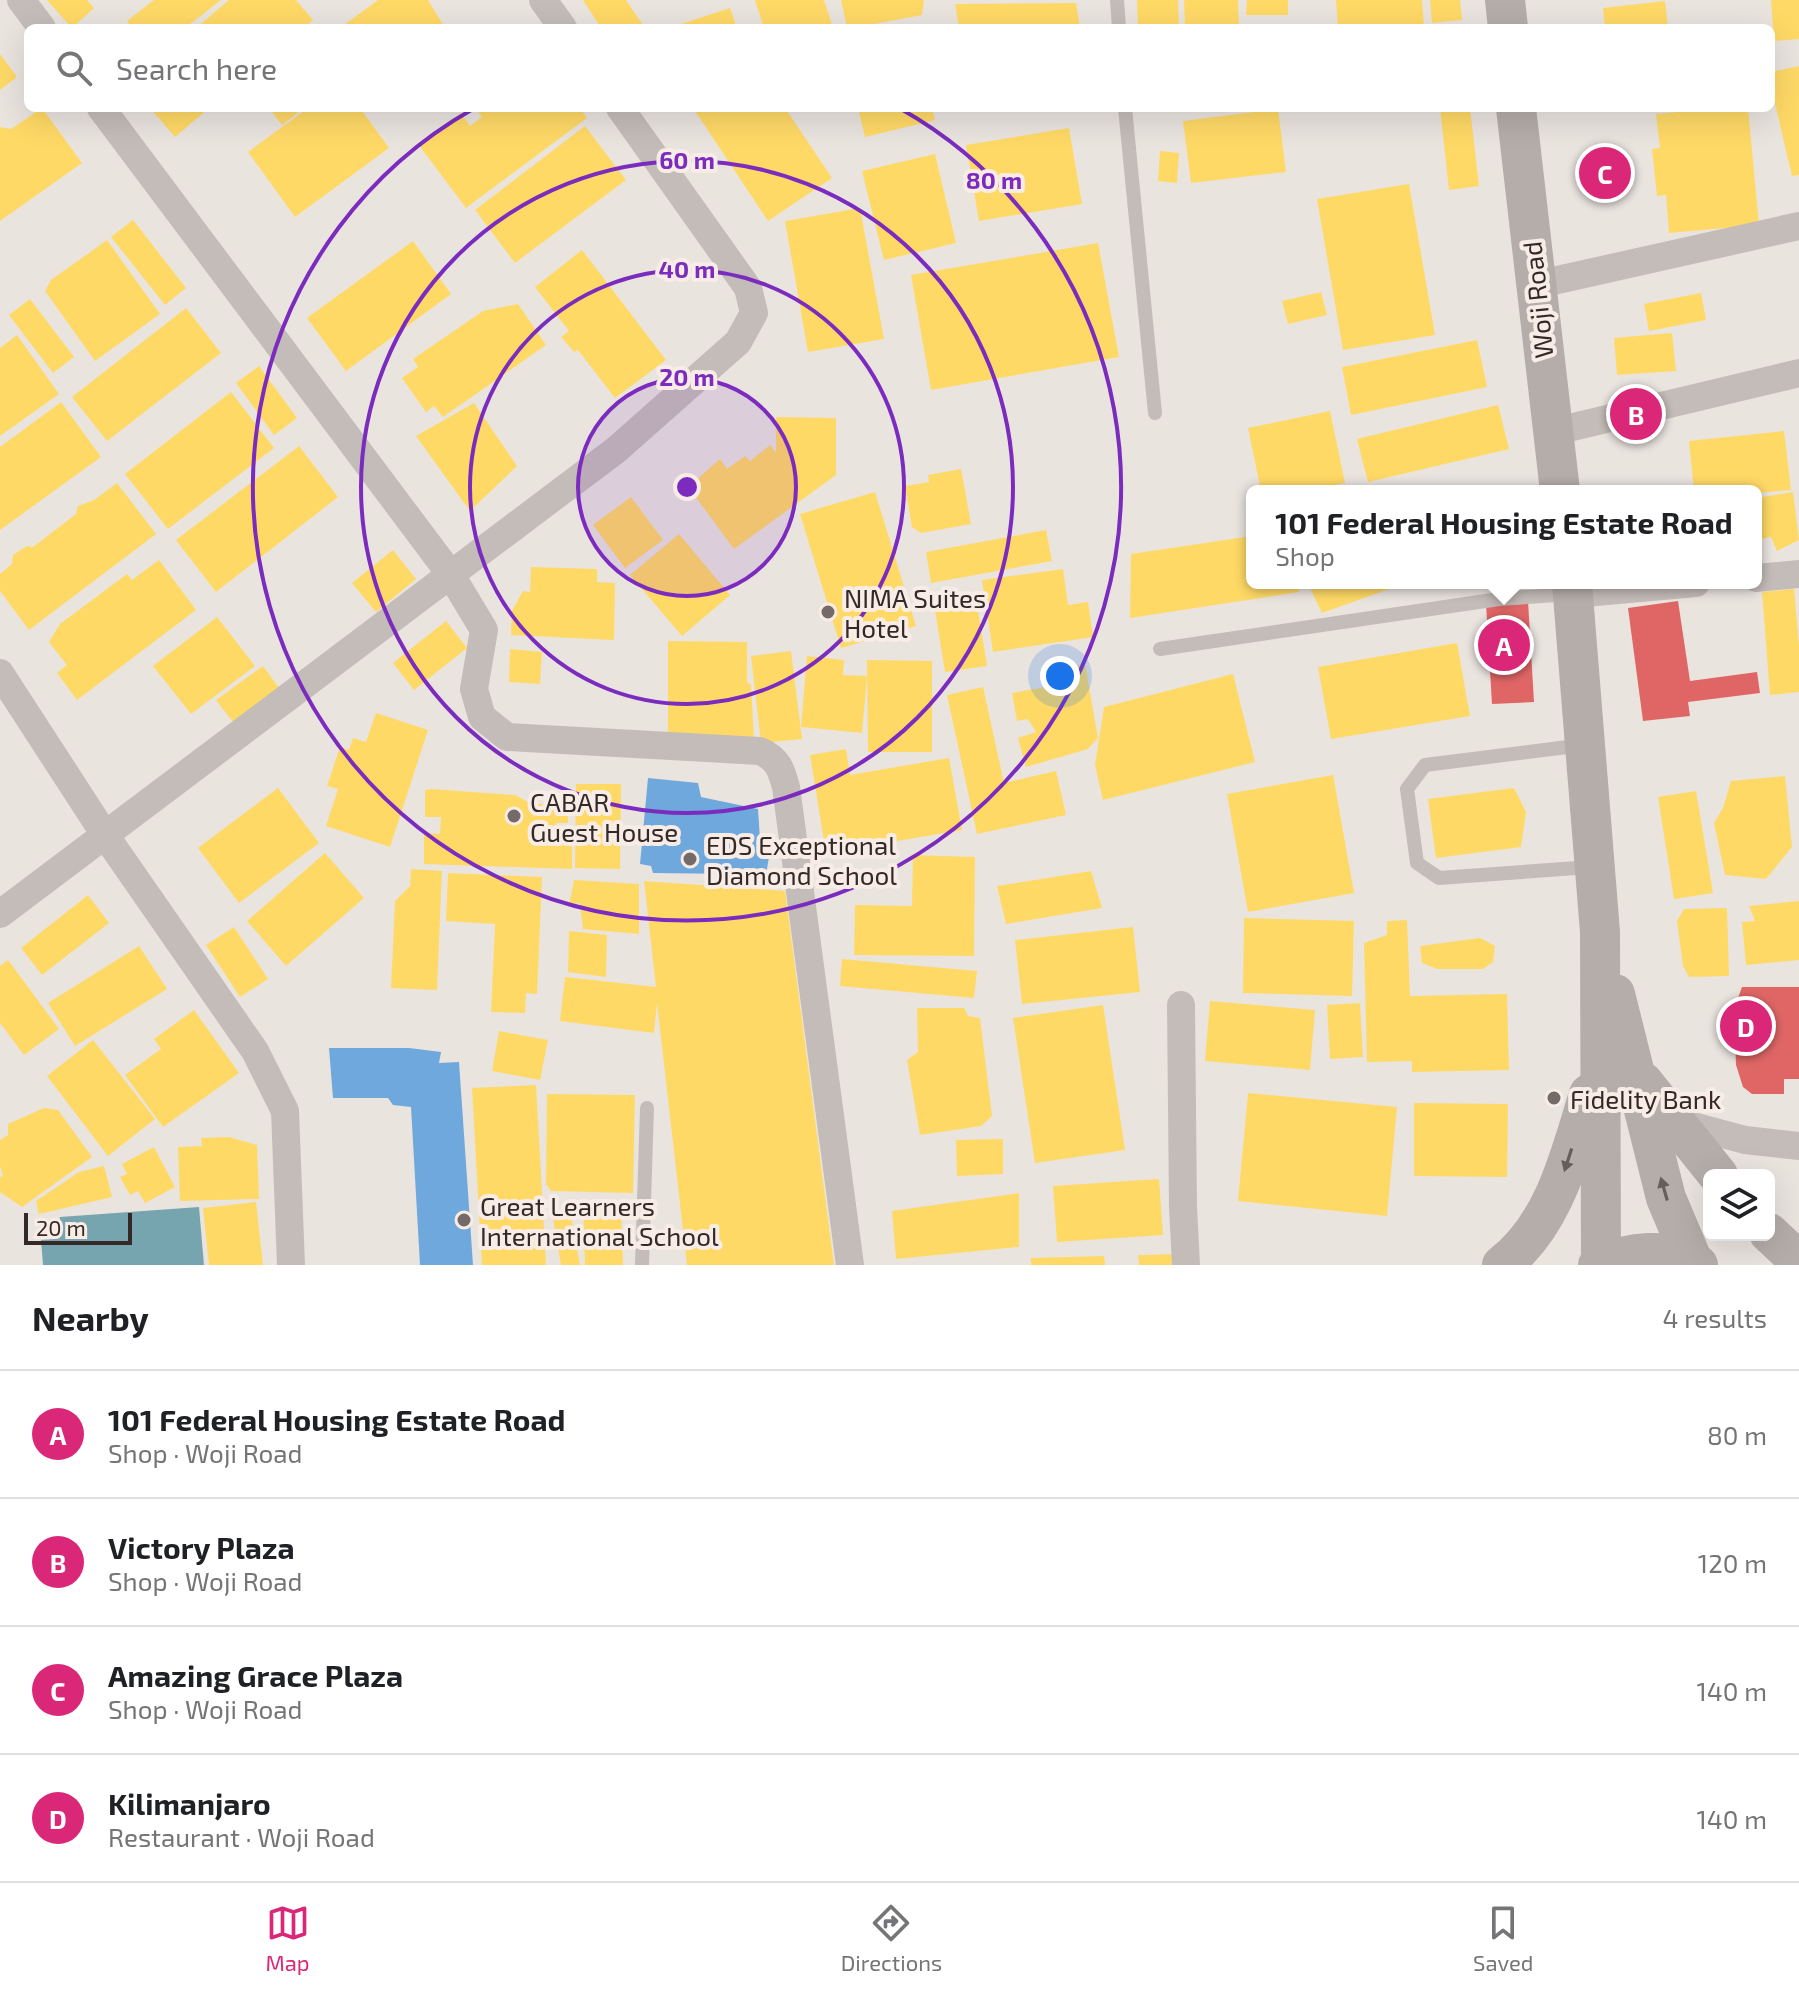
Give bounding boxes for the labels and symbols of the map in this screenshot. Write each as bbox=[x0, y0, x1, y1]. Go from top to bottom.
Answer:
pin: C bbox=[1579, 143, 1631, 203]
text: 60 m bbox=[659, 145, 715, 174]
text: 80 m bbox=[966, 165, 1022, 194]
street label: Woji Road bbox=[1515, 240, 1559, 360]
text: 40 m bbox=[659, 254, 715, 283]
text: 20 m bbox=[659, 362, 715, 391]
pin: B bbox=[1610, 384, 1662, 444]
centre of rings bbox=[673, 473, 701, 501]
place label: NIMA Suites Hotel bbox=[844, 582, 986, 643]
marker: NIMA Suites Hotel bbox=[819, 603, 837, 621]
pin: A bbox=[1478, 615, 1530, 675]
your location bbox=[1040, 656, 1080, 696]
place label: CABAR Guest House bbox=[530, 786, 678, 847]
marker: CABAR Guest House bbox=[505, 807, 523, 825]
place label: EDS Exceptional Diamond School bbox=[706, 829, 897, 890]
marker: EDS Exceptional Diamond School bbox=[681, 850, 699, 868]
pin: D bbox=[1720, 996, 1772, 1056]
place label: Fidelity Bank bbox=[1570, 1083, 1721, 1114]
marker: Fidelity Bank bbox=[1545, 1089, 1563, 1107]
one-way arrow bbox=[1561, 1149, 1574, 1173]
one-way arrow bbox=[1658, 1177, 1670, 1202]
place label: Great Learners International School bbox=[480, 1190, 719, 1251]
scale bar bbox=[24, 1209, 132, 1245]
marker: Great Learners International School bbox=[455, 1211, 473, 1229]

